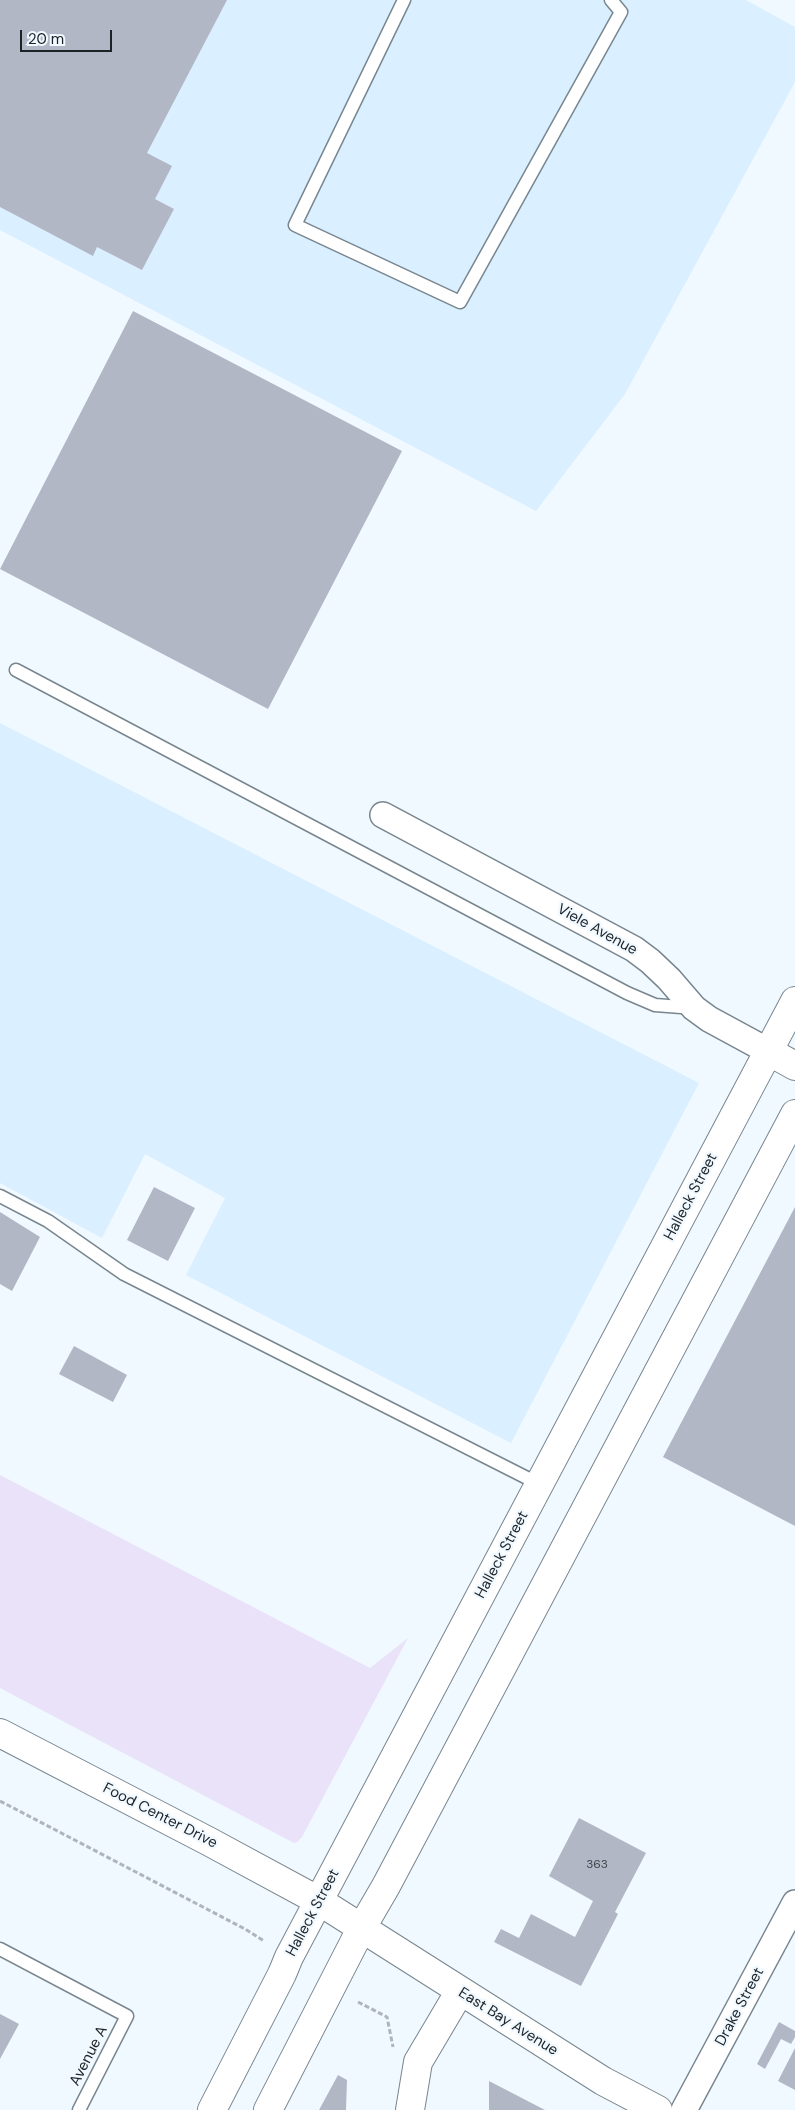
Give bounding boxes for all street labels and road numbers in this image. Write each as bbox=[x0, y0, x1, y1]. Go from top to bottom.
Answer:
street label: Viele Avenue bbox=[554, 901, 640, 959]
street label: Halleck Street bbox=[660, 1150, 722, 1244]
street label: Halleck Street bbox=[471, 1508, 533, 1602]
street label: Food Center Drive bbox=[100, 1779, 220, 1853]
street label: Halleck Street bbox=[282, 1866, 344, 1960]
street label: Drake Street bbox=[712, 1965, 768, 2049]
street label: East Bay Avenue bbox=[455, 1984, 561, 2060]
street label: Avenue A bbox=[66, 2023, 112, 2089]

